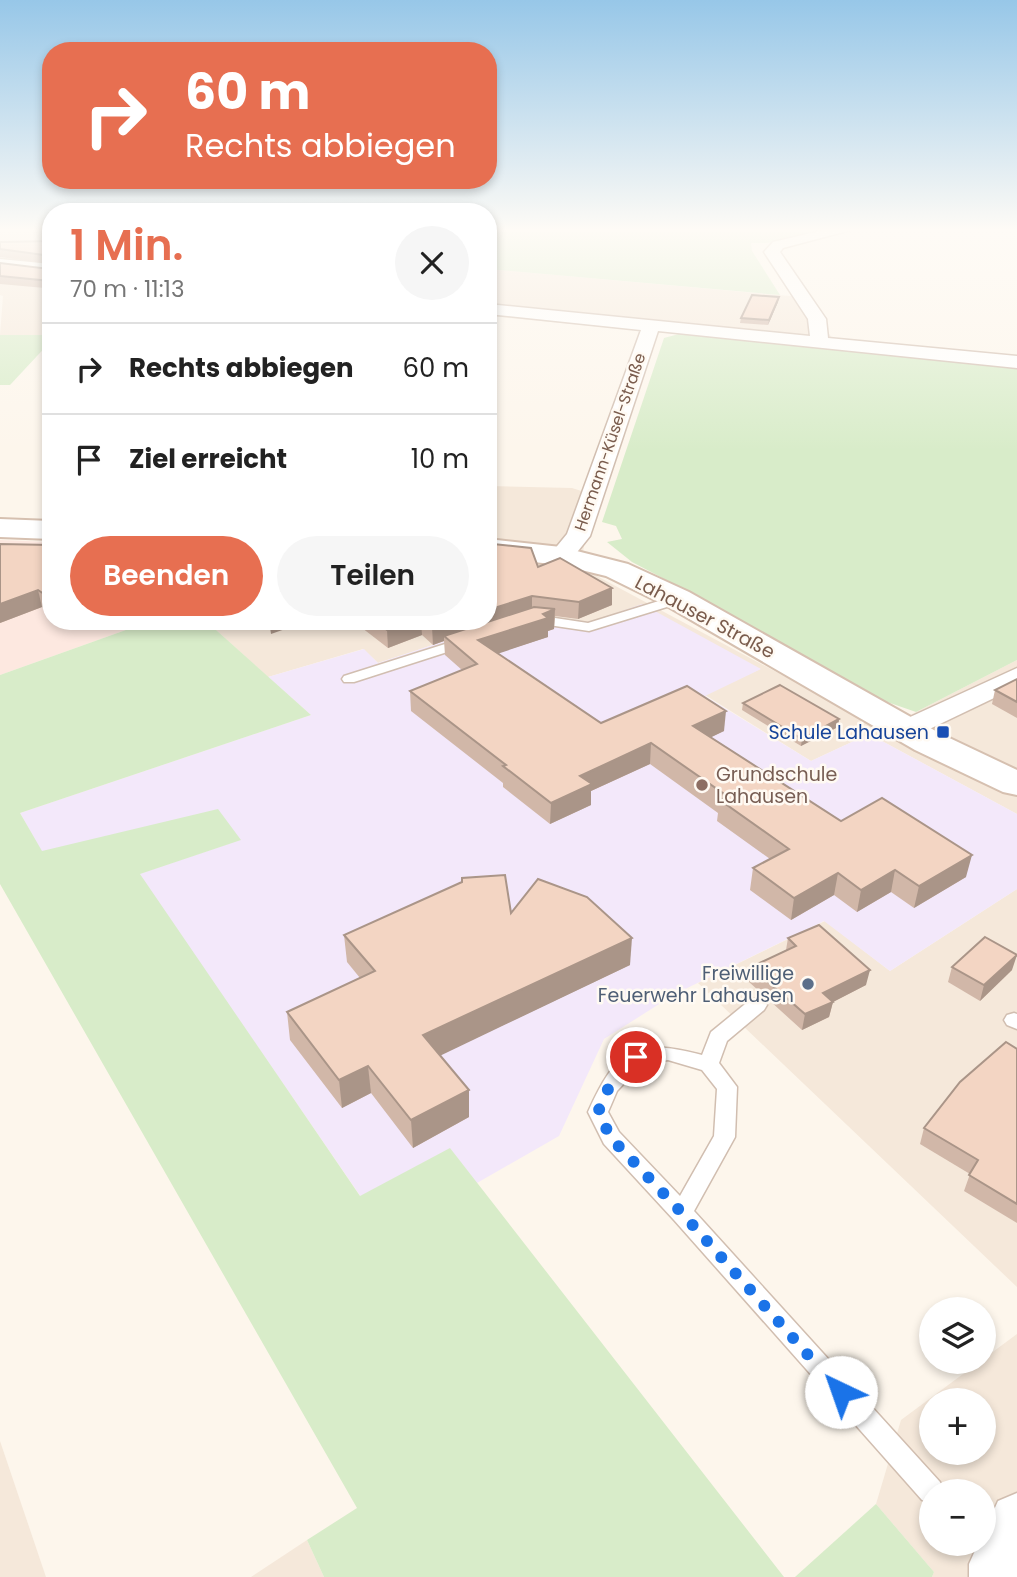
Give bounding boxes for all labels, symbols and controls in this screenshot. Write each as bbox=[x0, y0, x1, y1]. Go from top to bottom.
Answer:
text: 60 m bbox=[185, 58, 310, 126]
icon: right bbox=[70, 70, 161, 161]
text: Rechts abbiegen bbox=[185, 123, 456, 168]
text: 1 Min. bbox=[70, 216, 183, 275]
button: close bbox=[395, 226, 469, 300]
text: 70 m · 11:13 bbox=[70, 273, 185, 305]
icon: right bbox=[70, 350, 108, 388]
text: Rechts abbiegen bbox=[129, 350, 354, 386]
text: 60 m bbox=[402, 350, 469, 386]
street label: Hermann-Küsel-Straße bbox=[569, 350, 651, 534]
icon: arrive bbox=[70, 441, 108, 479]
text: Ziel erreicht bbox=[129, 441, 287, 477]
text: 10 m bbox=[411, 441, 469, 477]
button: Beenden bbox=[70, 536, 263, 616]
button: Teilen bbox=[277, 536, 469, 616]
street label: Lahauser Straße bbox=[630, 569, 780, 665]
place label: Schule Lahausen bbox=[768, 719, 929, 746]
marker: Schule Lahausen bbox=[935, 724, 951, 740]
place label: Grundschule Lahausen bbox=[716, 761, 837, 810]
marker: Grundschule Lahausen bbox=[694, 777, 710, 793]
place label: Freiwillige Feuerwehr Lahausen bbox=[598, 960, 794, 1009]
marker: Freiwillige Feuerwehr Lahausen bbox=[800, 976, 816, 992]
pin bbox=[606, 1027, 666, 1087]
icon: arrive bbox=[617, 1038, 655, 1076]
map controls bbox=[919, 1297, 996, 1556]
button: layers bbox=[919, 1297, 996, 1374]
position arrow bbox=[804, 1355, 878, 1429]
button: + bbox=[919, 1388, 996, 1465]
button: − bbox=[919, 1479, 996, 1556]

